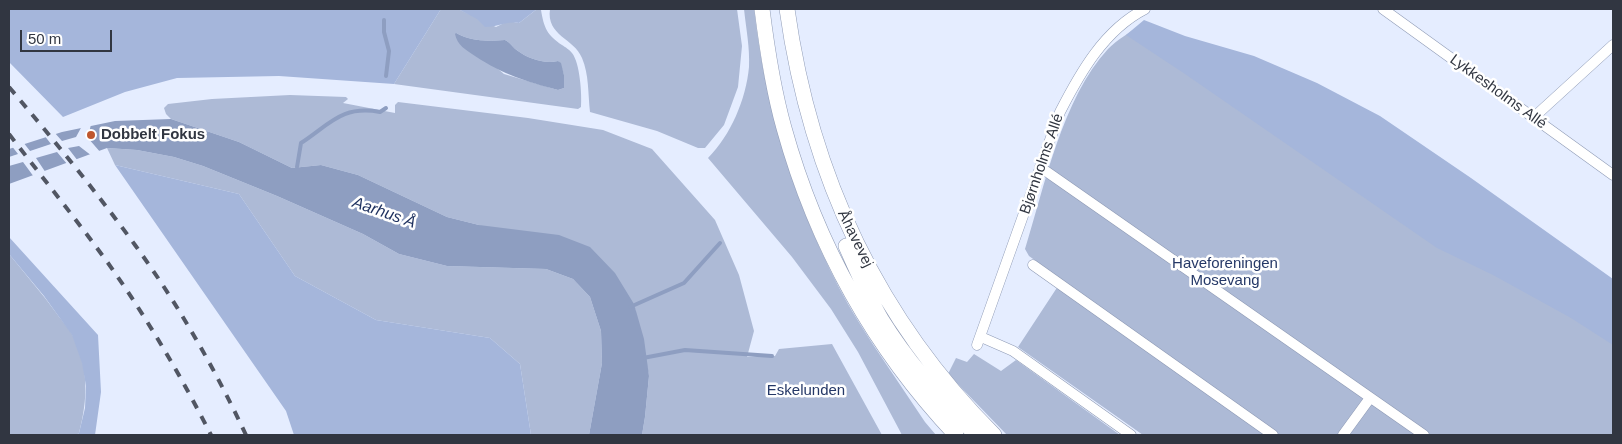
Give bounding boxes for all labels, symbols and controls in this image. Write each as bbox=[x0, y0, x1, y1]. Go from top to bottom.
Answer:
scale bar bbox=[22, 20, 115, 52]
text: 50 m bbox=[28, 30, 61, 47]
street label: Lykkesholms Allé bbox=[1446, 51, 1550, 133]
street label: Bjørnholms Allé bbox=[1016, 111, 1068, 217]
place label: Dobbelt Fokus bbox=[101, 126, 205, 144]
marker: Dobbelt Fokus bbox=[85, 129, 97, 141]
water label: Aarhus Å bbox=[350, 193, 418, 233]
street label: Åhavevej bbox=[833, 207, 877, 271]
park label: Haveforeningen Mosevang bbox=[1172, 255, 1278, 290]
park label: Eskelunden bbox=[767, 382, 845, 400]

